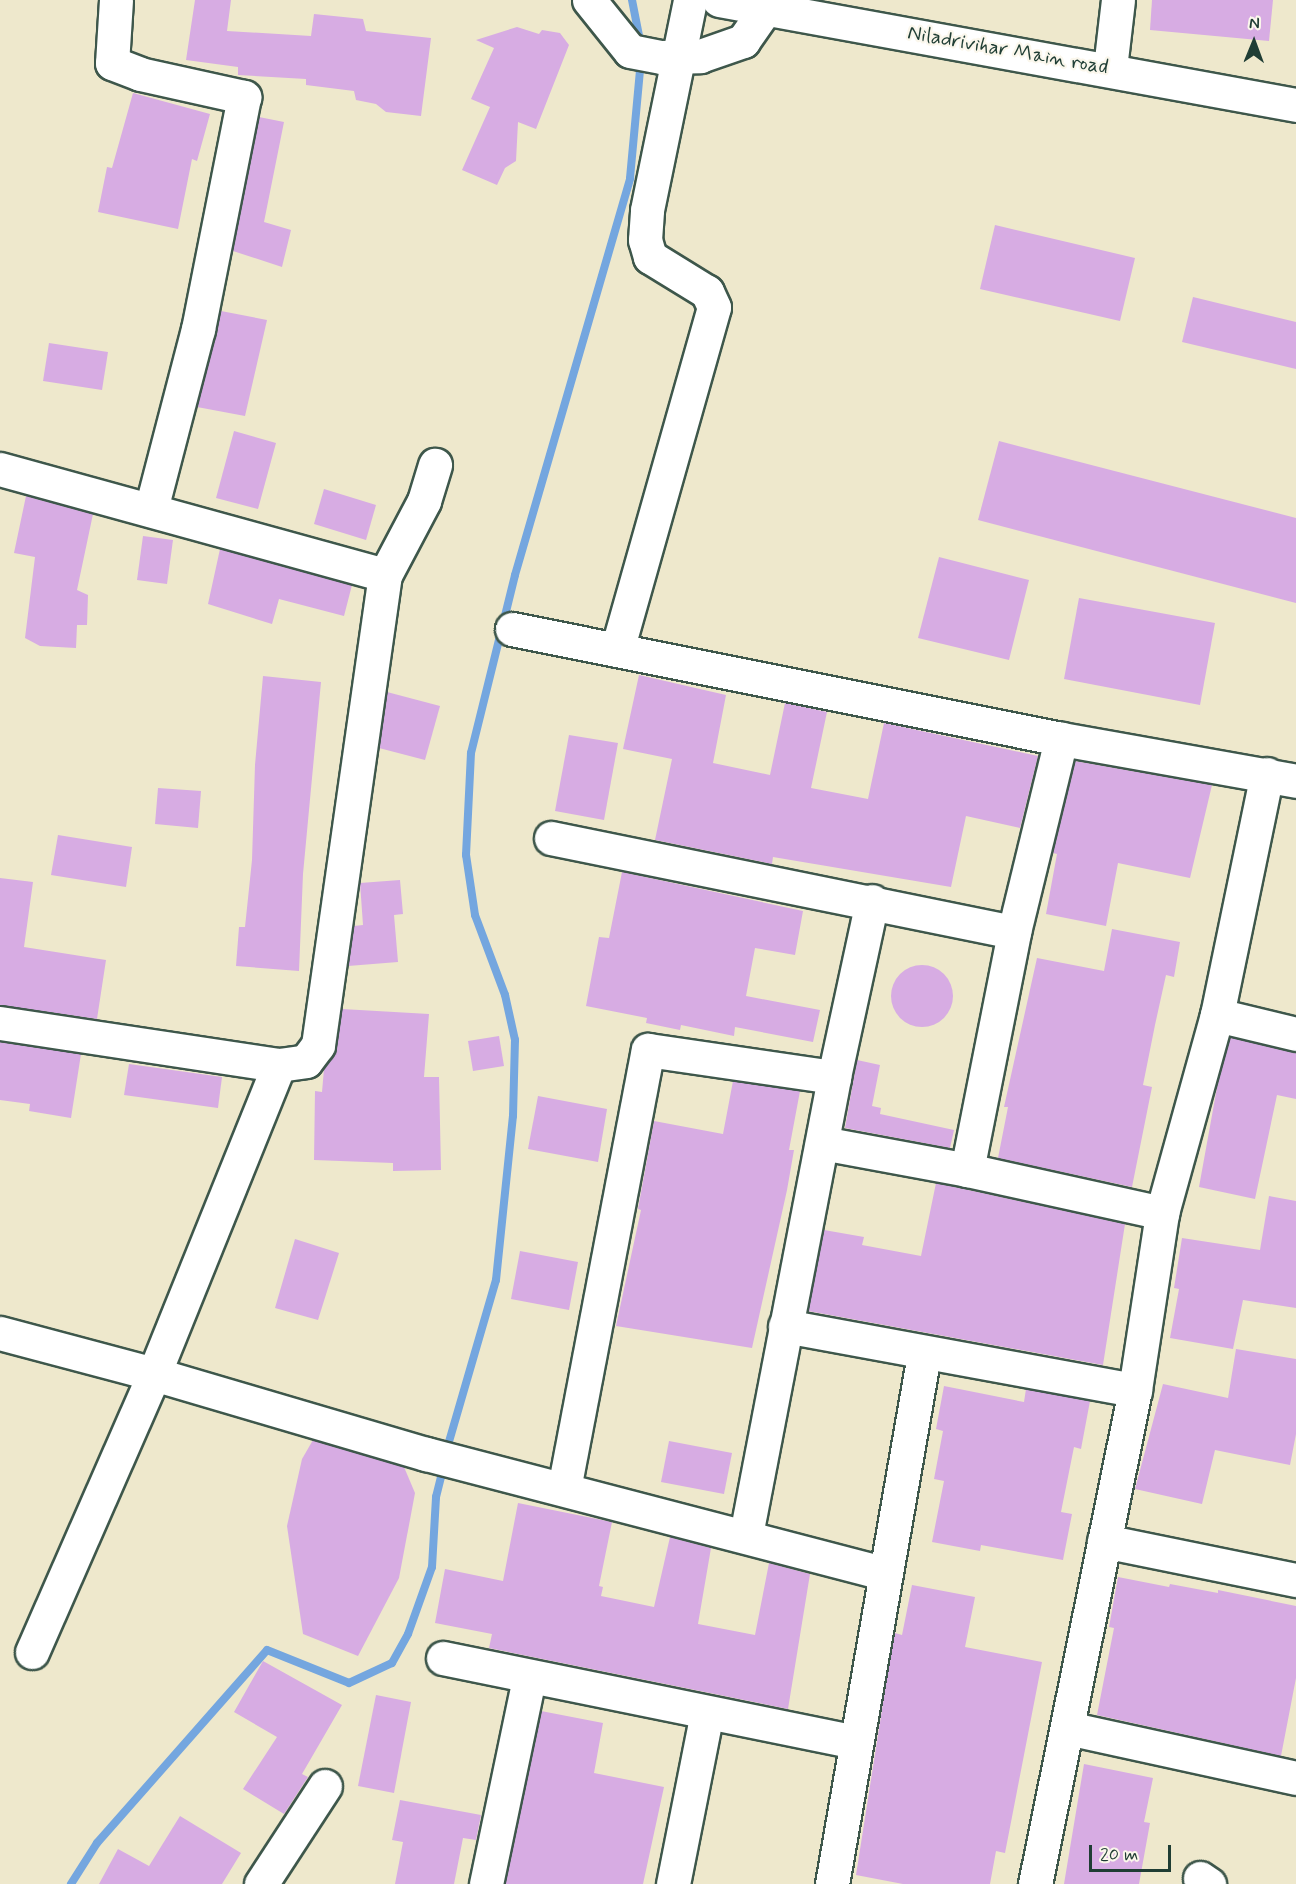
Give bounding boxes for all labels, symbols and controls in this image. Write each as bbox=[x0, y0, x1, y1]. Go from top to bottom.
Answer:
north arrow bbox=[1224, 12, 1284, 72]
text: N bbox=[1249, 13, 1260, 34]
street label: Niladrivihar Main road bbox=[909, 21, 1107, 79]
scale bar bbox=[1092, 1833, 1174, 1871]
text: 20 m bbox=[1100, 1843, 1138, 1867]

